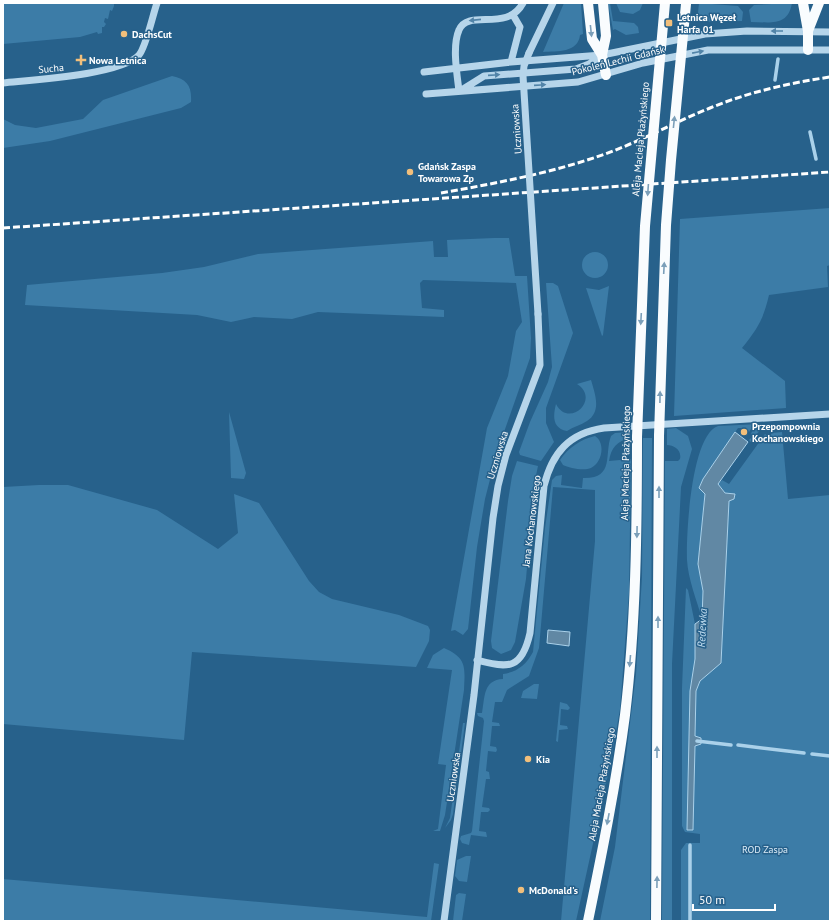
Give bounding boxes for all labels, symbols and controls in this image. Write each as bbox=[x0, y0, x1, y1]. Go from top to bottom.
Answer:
place label: Letnica Węzeł Harfa 01 bbox=[677, 11, 737, 36]
one-way arrow bbox=[469, 17, 481, 24]
marker: Letnica Węzeł Harfa 01 bbox=[664, 18, 674, 28]
one-way arrow bbox=[587, 25, 594, 37]
place label: DachsCut bbox=[132, 28, 172, 41]
one-way arrow bbox=[770, 28, 783, 34]
marker: DachsCut bbox=[119, 29, 129, 39]
street label: Pokoleń Lechii Gdańsk bbox=[570, 43, 666, 78]
one-way arrow bbox=[692, 49, 704, 55]
place label: Nowa Letnica bbox=[89, 54, 146, 67]
marker: Nowa Letnica bbox=[76, 55, 86, 65]
street label: Sucha bbox=[38, 61, 65, 76]
one-way arrow bbox=[488, 72, 500, 79]
street label: Aleja Macieja Płażyńskiego bbox=[629, 81, 652, 197]
one-way arrow bbox=[534, 82, 546, 89]
street label: Uczniowska bbox=[508, 104, 525, 154]
one-way arrow bbox=[671, 116, 678, 128]
place label: Gdańsk Zaspa Towarowa Zp bbox=[418, 160, 476, 185]
marker: Gdańsk Zaspa Towarowa Zp bbox=[405, 167, 415, 177]
one-way arrow bbox=[644, 184, 651, 196]
one-way arrow bbox=[661, 262, 668, 274]
one-way arrow bbox=[637, 313, 644, 325]
one-way arrow bbox=[657, 390, 663, 403]
street label: Aleja Macieja Płażyńskiego bbox=[618, 405, 633, 521]
place label: Przepompownia Kochanowskiego bbox=[752, 420, 824, 445]
marker: Przepompownia Kochanowskiego bbox=[739, 427, 749, 437]
street label: Uczniowska bbox=[484, 429, 511, 481]
street label: Jana Kochanowskiego bbox=[519, 474, 544, 569]
one-way arrow bbox=[656, 485, 662, 498]
one-way arrow bbox=[633, 526, 640, 538]
water label: Redewka bbox=[694, 607, 710, 648]
one-way arrow bbox=[655, 615, 661, 628]
one-way arrow bbox=[627, 655, 634, 667]
street label: Aleja Macieja Płażyńskiego bbox=[585, 726, 618, 842]
one-way arrow bbox=[654, 745, 660, 758]
street label: Uczniowska bbox=[444, 751, 463, 803]
place label: Kia bbox=[536, 753, 550, 766]
marker: Kia bbox=[523, 754, 533, 764]
one-way arrow bbox=[605, 813, 611, 825]
park label: ROD Zaspa bbox=[742, 843, 788, 856]
one-way arrow bbox=[653, 876, 660, 888]
place label: McDonald's bbox=[529, 884, 578, 897]
marker: McDonald's bbox=[516, 885, 526, 895]
scale bar bbox=[693, 886, 775, 912]
text: 50 m bbox=[699, 892, 725, 907]

